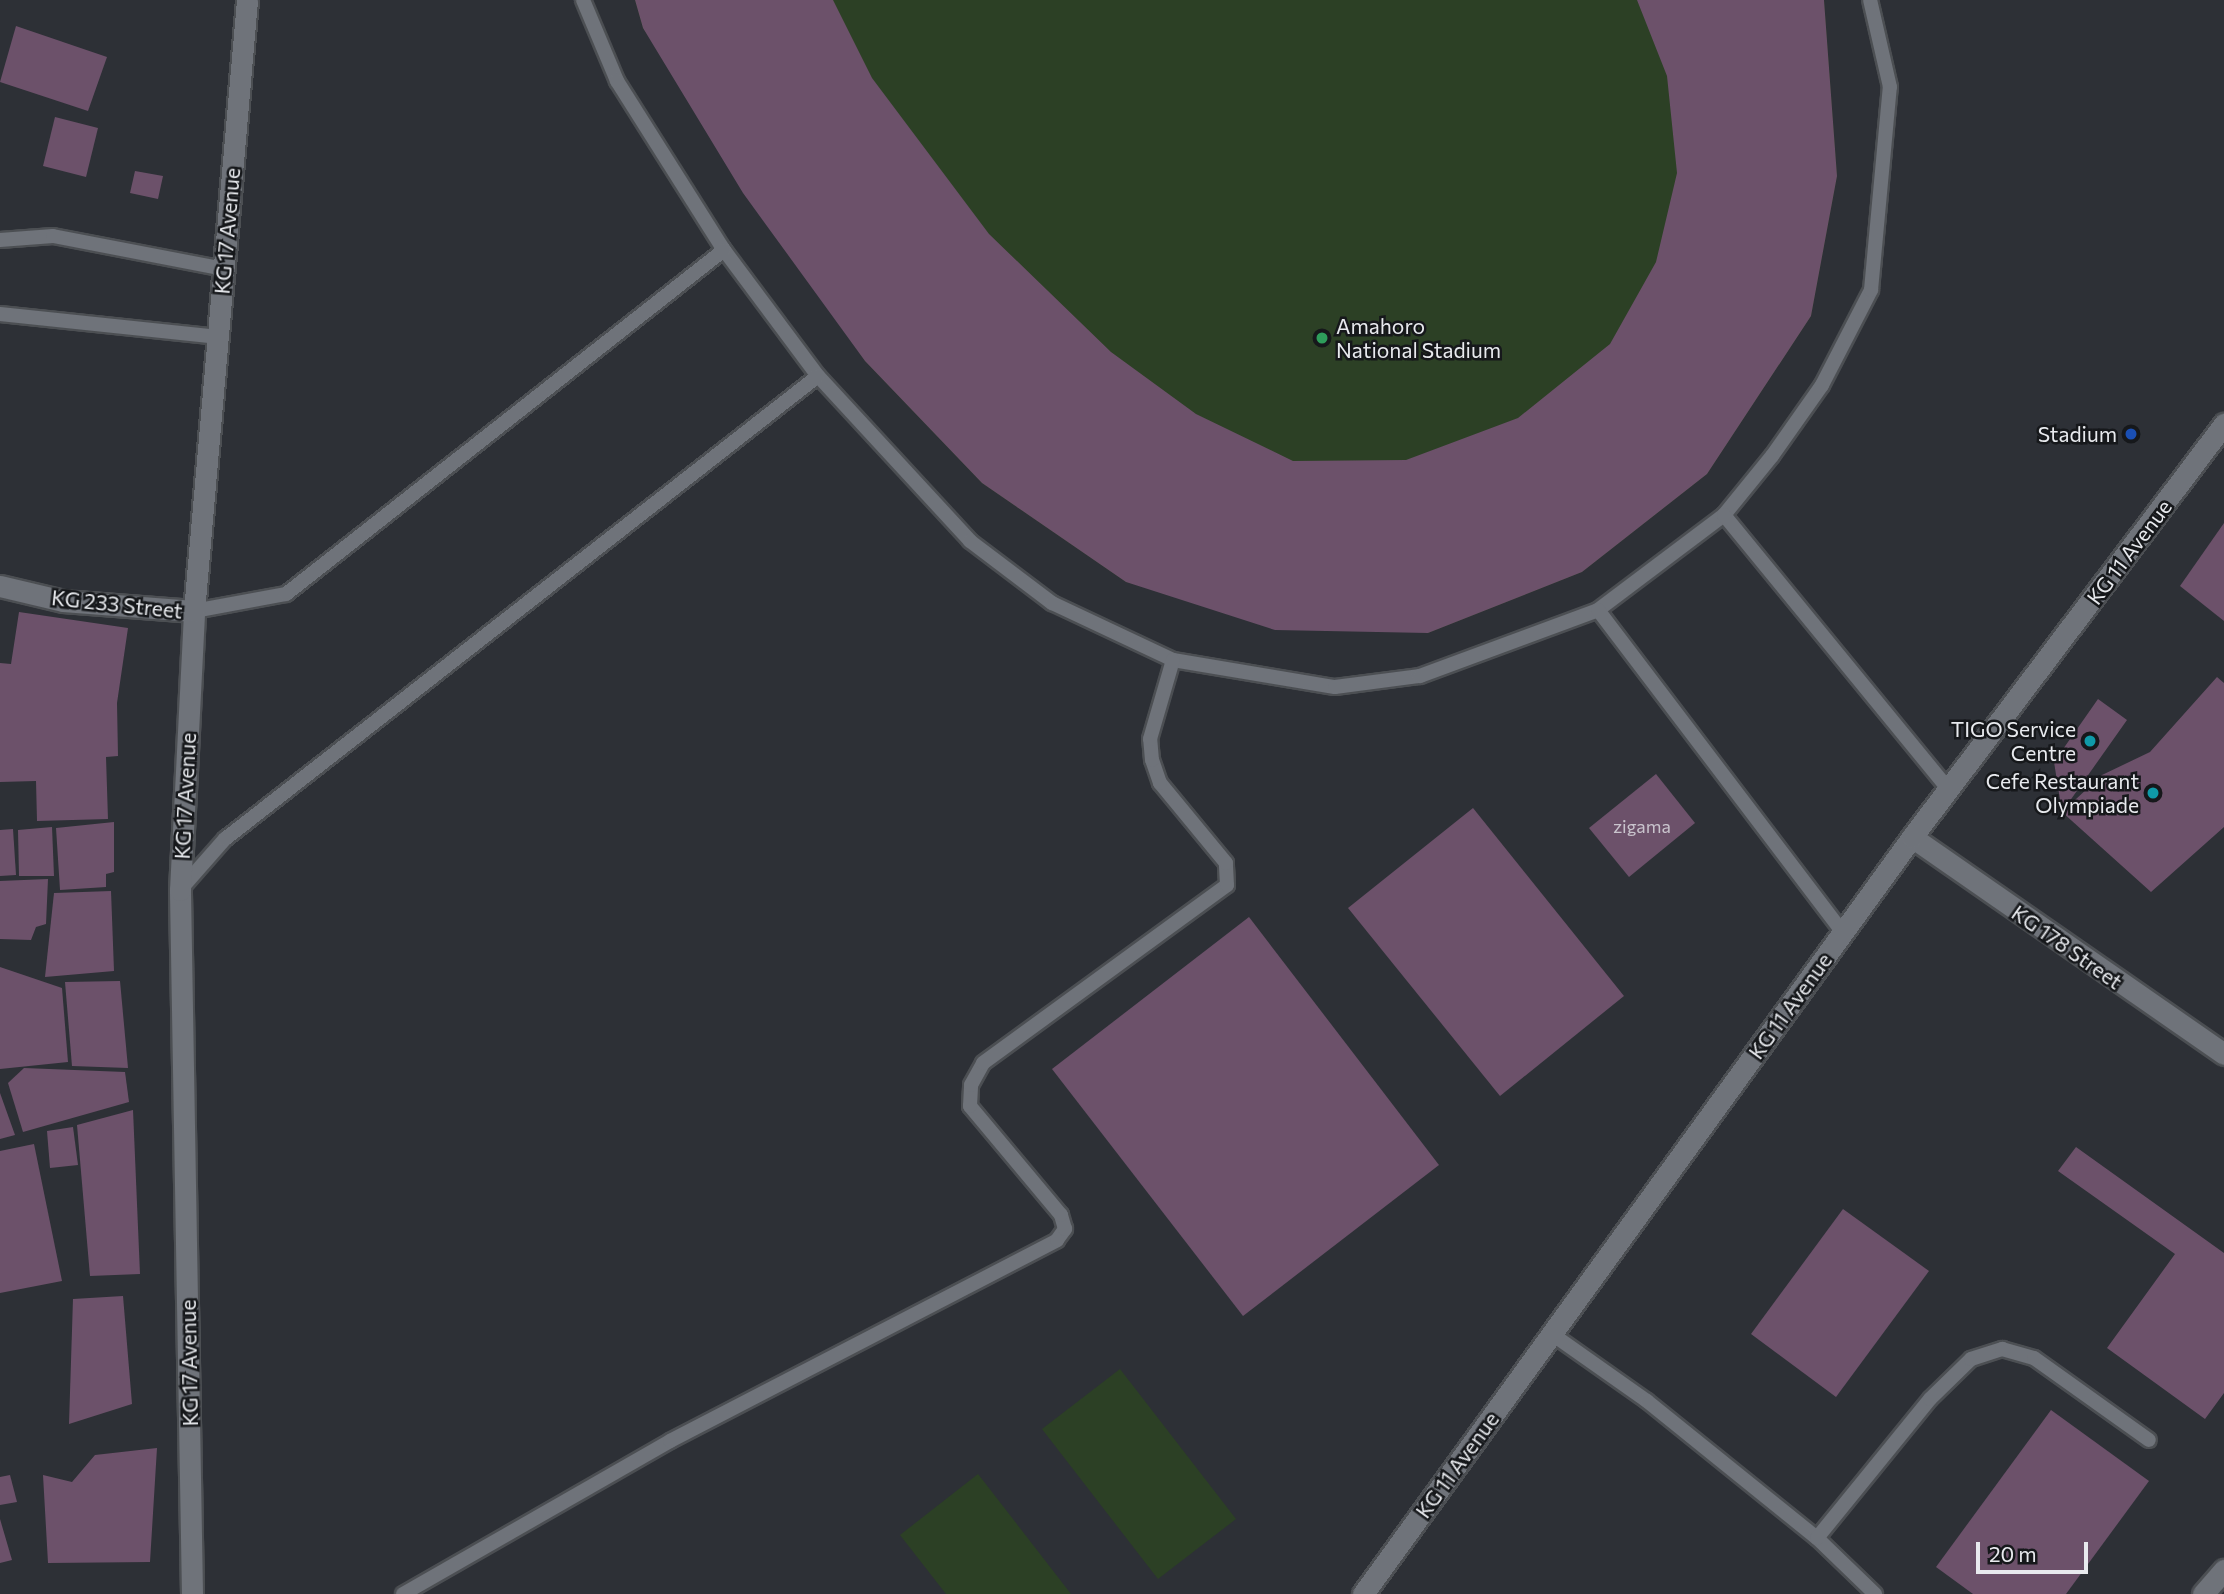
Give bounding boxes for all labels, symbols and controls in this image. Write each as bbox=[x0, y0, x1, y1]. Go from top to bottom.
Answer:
street label: KG 17 Avenue bbox=[209, 167, 245, 295]
place label: Amahoro National Stadium bbox=[1336, 313, 1501, 363]
marker: Amahoro National Stadium bbox=[1314, 330, 1330, 346]
place label: Stadium bbox=[2038, 421, 2117, 447]
marker: Stadium bbox=[2123, 426, 2139, 442]
street label: KG 11 Avenue bbox=[2081, 495, 2177, 609]
street label: KG 233 Street bbox=[50, 585, 184, 623]
place label: TIGO Service Centre bbox=[1951, 716, 2076, 766]
street label: KG 17 Avenue bbox=[169, 732, 201, 860]
marker: TIGO Service Centre bbox=[2082, 733, 2098, 749]
place label: Cefe Restaurant Olympiade bbox=[1986, 768, 2139, 818]
marker: Cefe Restaurant Olympiade bbox=[2145, 785, 2161, 801]
house number: zigama bbox=[1613, 815, 1671, 837]
street label: KG 178 Street bbox=[2007, 900, 2127, 994]
street label: KG 11 Avenue bbox=[1743, 948, 1837, 1064]
street label: KG 17 Avenue bbox=[175, 1299, 203, 1427]
street label: KG 11 Avenue bbox=[1410, 1407, 1504, 1523]
scale bar bbox=[1979, 1528, 2091, 1572]
text: 20 m bbox=[1989, 1541, 2037, 1566]

